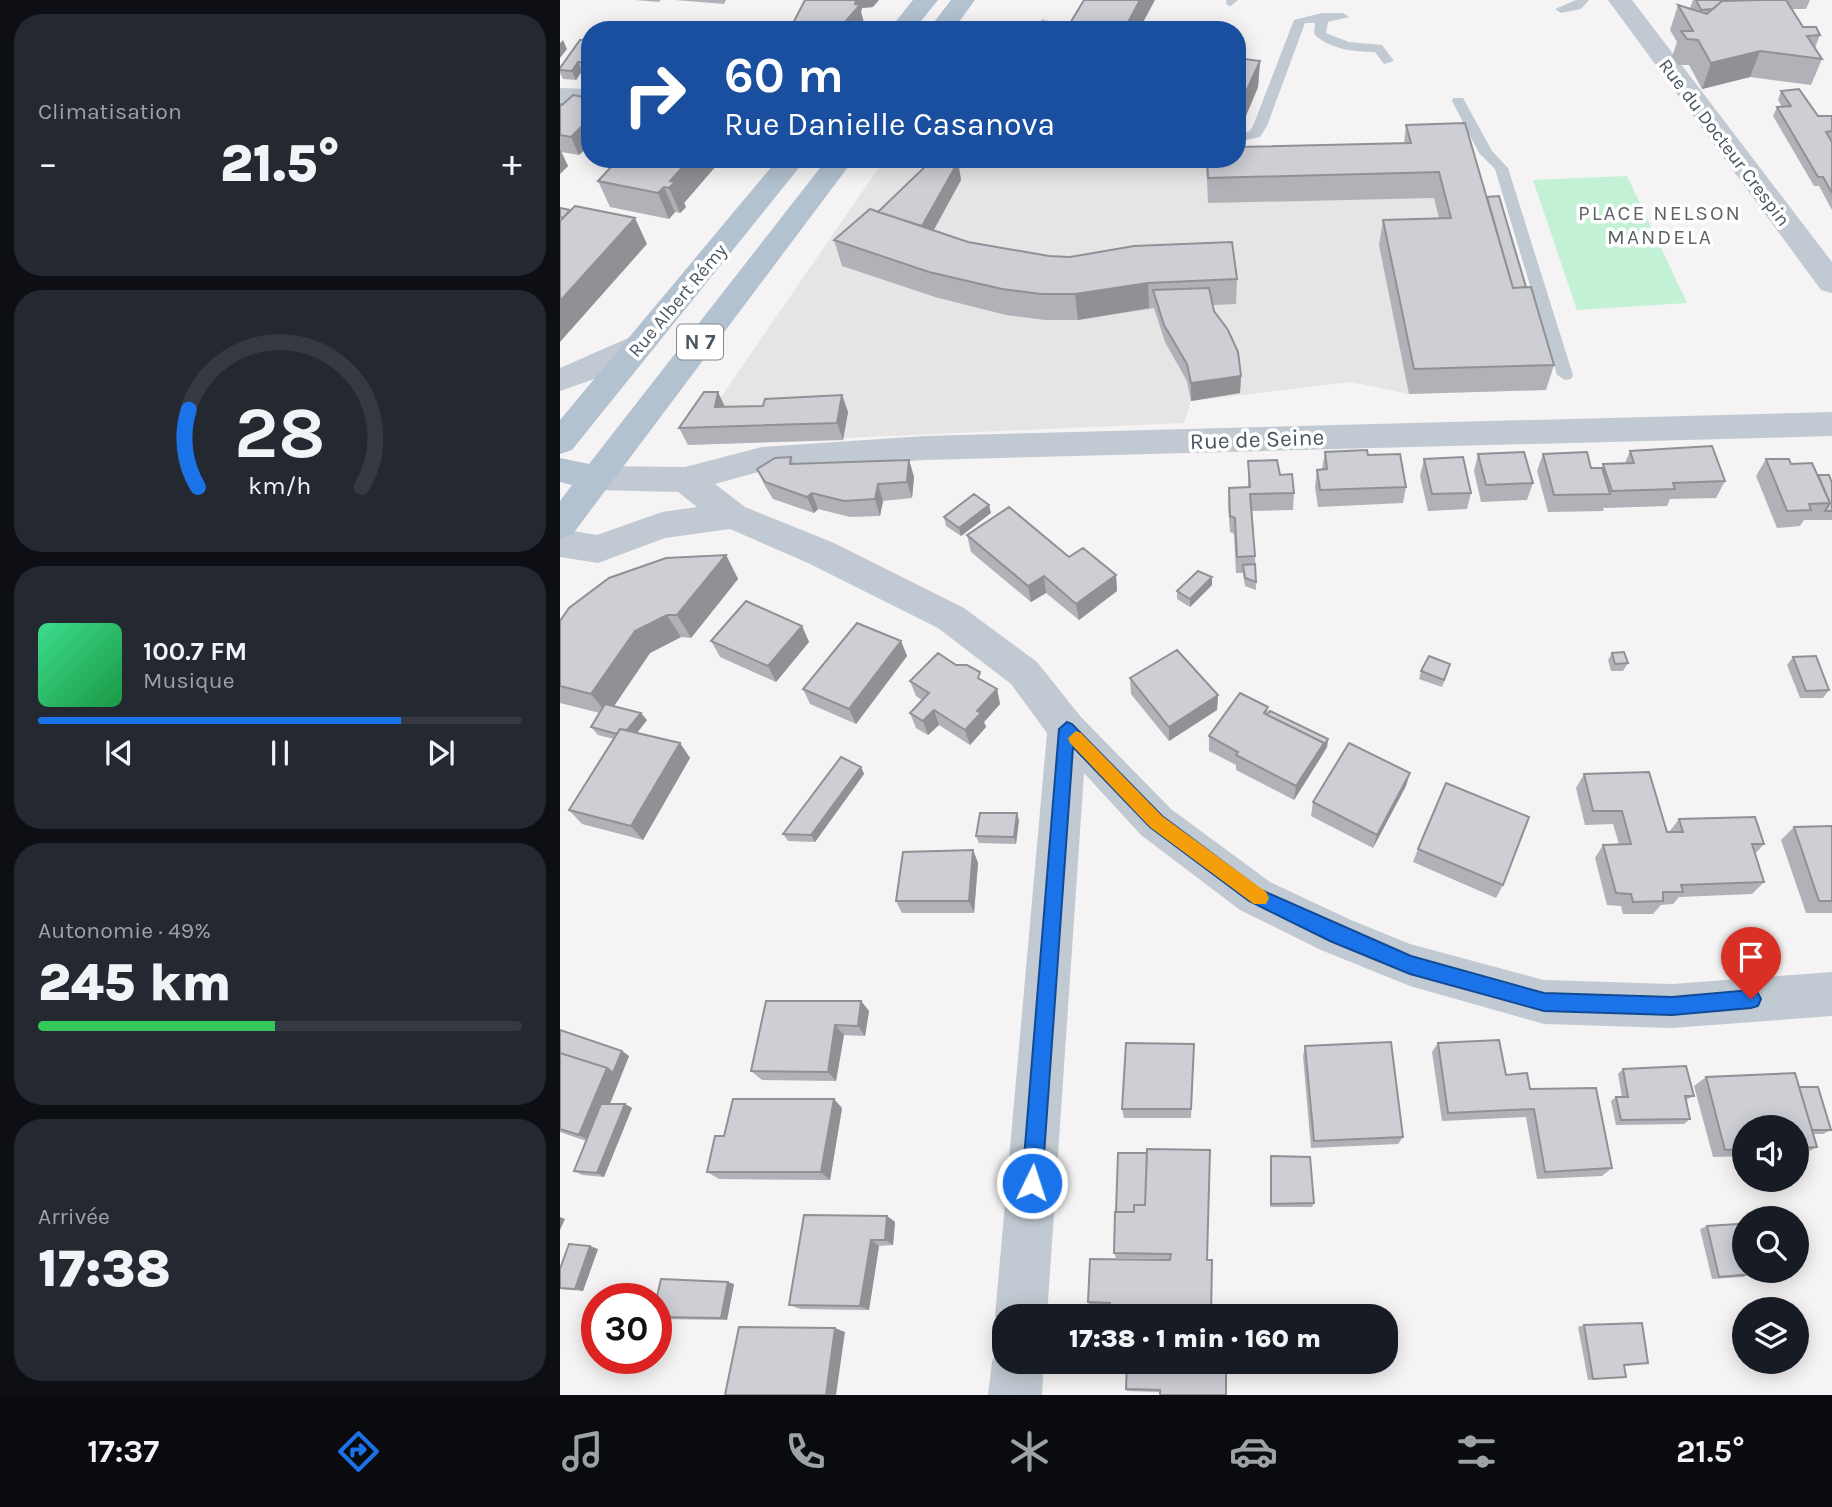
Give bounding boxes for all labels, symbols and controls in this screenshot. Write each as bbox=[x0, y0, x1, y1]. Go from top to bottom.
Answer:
text: 60 m bbox=[724, 47, 844, 104]
icon: right bbox=[609, 49, 700, 140]
street label: Rue du Docteur Crespin bbox=[1654, 55, 1794, 231]
text: Climatisation bbox=[38, 98, 182, 125]
text: Rue Danielle Casanova bbox=[724, 106, 1055, 143]
text: 21.5° bbox=[220, 133, 340, 194]
text: − bbox=[38, 141, 58, 186]
text: + bbox=[502, 141, 522, 186]
district label: PLACE NELSON MANDELA bbox=[1578, 201, 1742, 249]
street label: Rue Albert Rémy bbox=[624, 239, 732, 362]
road number: N 7 bbox=[677, 324, 723, 360]
text: 28 bbox=[234, 391, 326, 476]
street label: Rue de Seine bbox=[1189, 424, 1325, 455]
text: km/h bbox=[248, 471, 312, 500]
text: 100.7 FM bbox=[143, 636, 247, 667]
text: Musique bbox=[143, 667, 235, 694]
icon: previous bbox=[100, 734, 138, 772]
icon: pause bbox=[261, 734, 299, 772]
icon: next bbox=[422, 734, 460, 772]
text: Autonomie · 49% bbox=[38, 917, 211, 944]
pin bbox=[1721, 927, 1781, 999]
icon: arrive bbox=[1732, 938, 1770, 976]
text: 245 km bbox=[38, 952, 231, 1013]
map controls bbox=[1732, 1115, 1809, 1374]
button: sound bbox=[1732, 1115, 1809, 1192]
position arrow bbox=[995, 1146, 1069, 1220]
text: Arrivée bbox=[38, 1203, 110, 1230]
button: search bbox=[1732, 1206, 1809, 1283]
text: 17:38 bbox=[38, 1238, 171, 1299]
speed limit sign: 30 bbox=[581, 1283, 672, 1374]
button: layers bbox=[1732, 1297, 1809, 1374]
text: 17:38 · 1 min · 160 m bbox=[1069, 1323, 1321, 1354]
icon: directions bbox=[334, 1427, 383, 1476]
icon: music bbox=[558, 1427, 607, 1476]
icon: phone bbox=[781, 1427, 830, 1476]
icon: climate bbox=[1005, 1427, 1054, 1476]
icon: car bbox=[1229, 1427, 1278, 1476]
icon: filters bbox=[1452, 1427, 1501, 1476]
text: 17:37 bbox=[87, 1433, 159, 1470]
text: 21.5° bbox=[1676, 1433, 1745, 1470]

